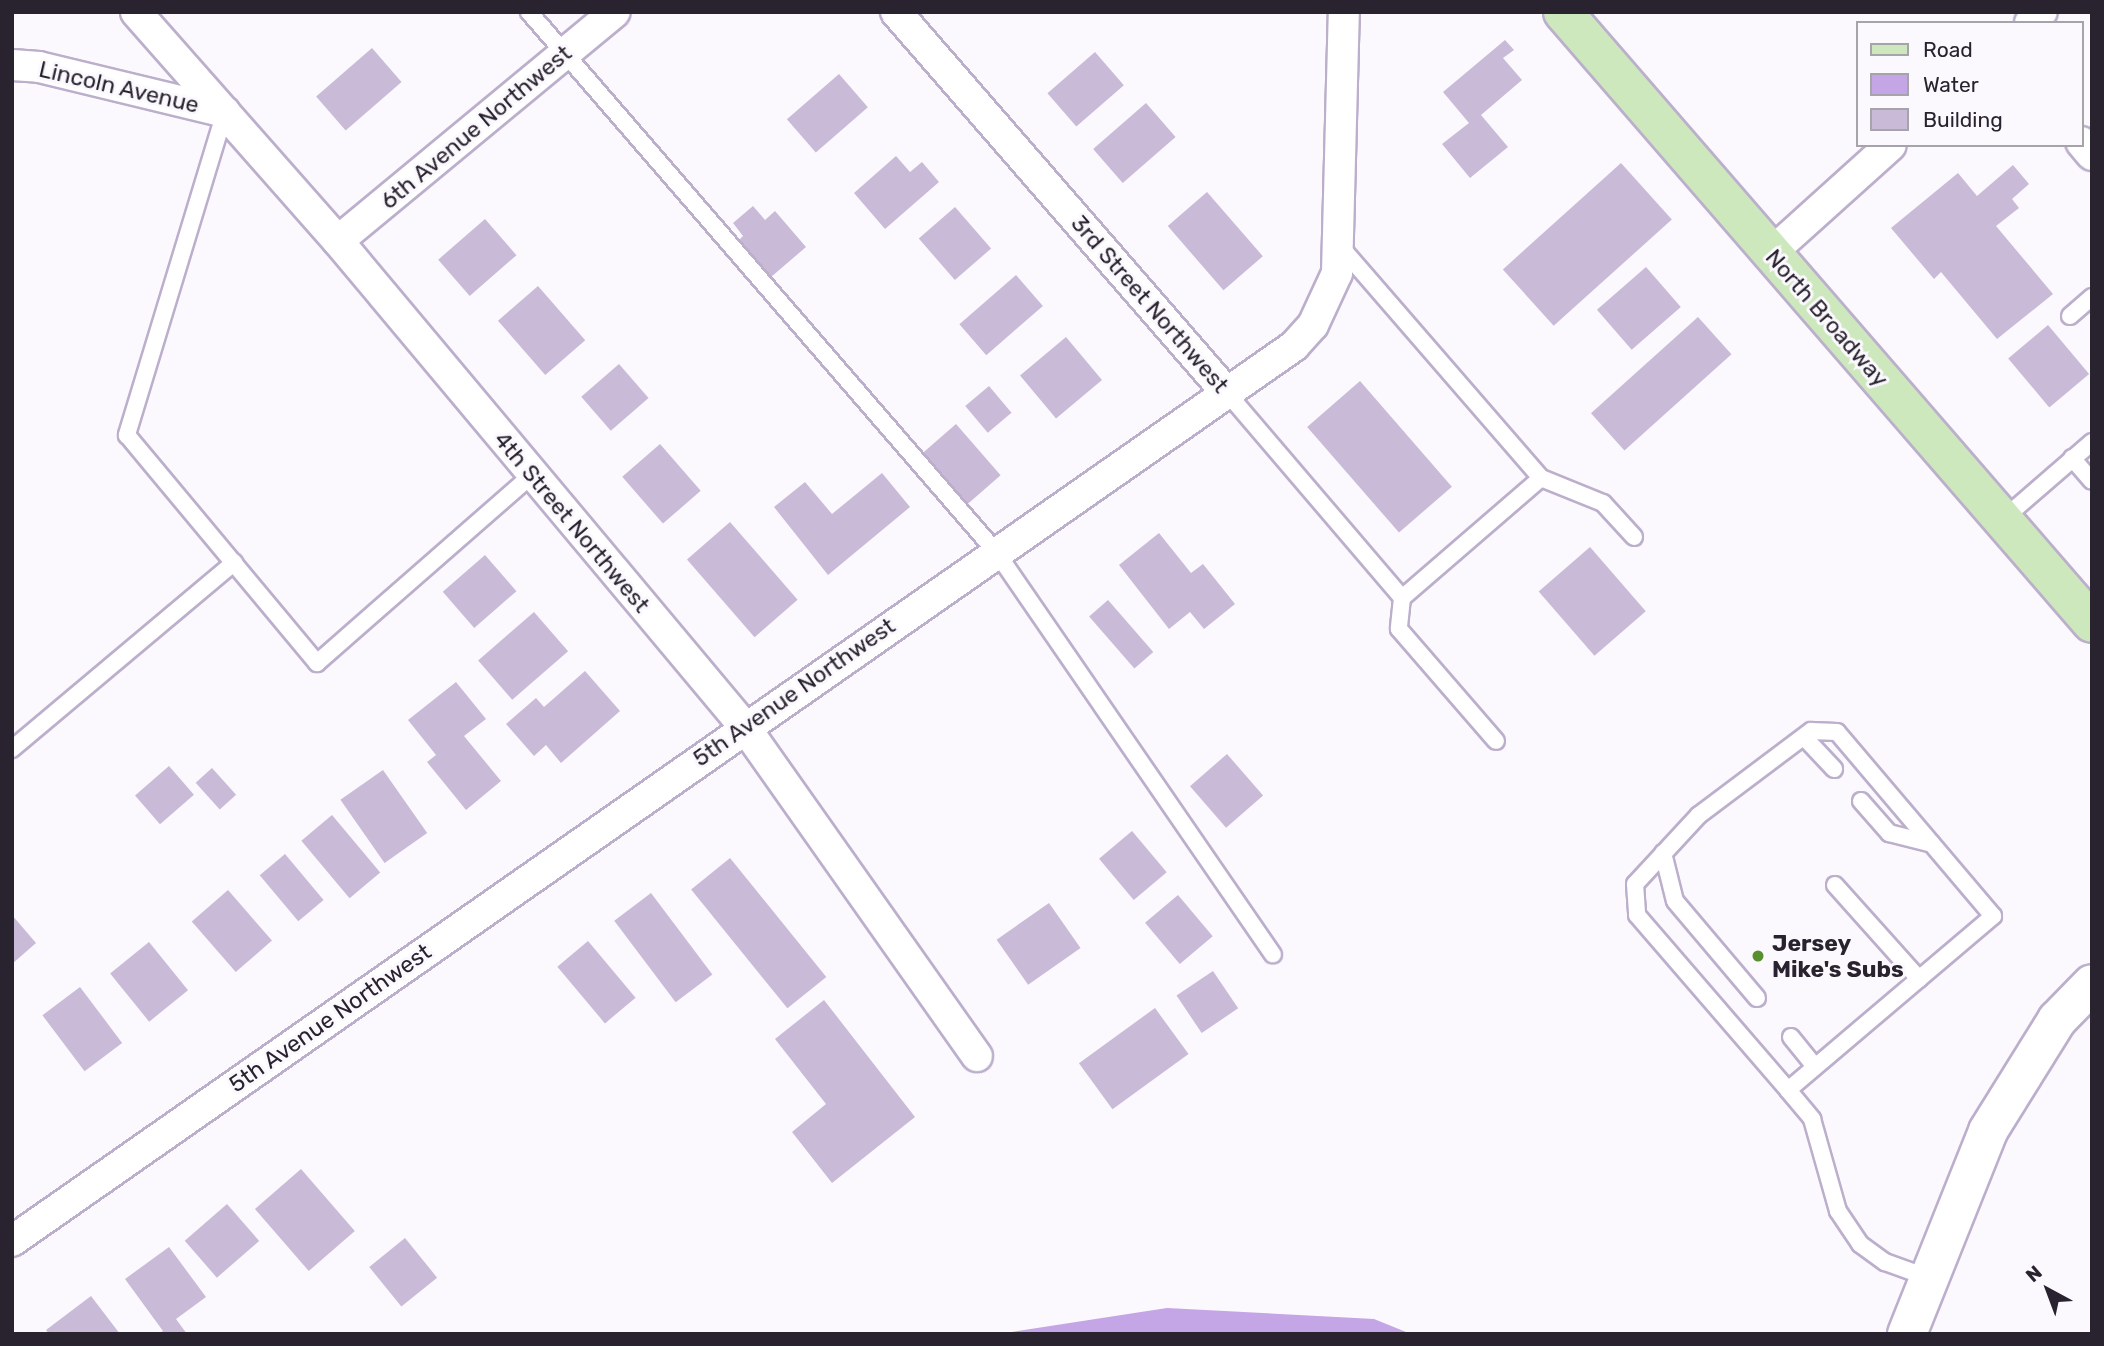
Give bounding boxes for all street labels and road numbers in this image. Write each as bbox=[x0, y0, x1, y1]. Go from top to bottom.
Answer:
street label: 6th Avenue Northwest bbox=[375, 39, 577, 215]
street label: Lincoln Avenue bbox=[36, 55, 202, 119]
street label: 3rd Street Northwest bbox=[1065, 210, 1235, 398]
street label: North Broadway bbox=[1760, 244, 1894, 392]
street label: 4th Street Northwest bbox=[488, 426, 656, 618]
street label: 5th Avenue Northwest bbox=[687, 612, 901, 772]
street label: 5th Avenue Northwest bbox=[223, 938, 437, 1098]

